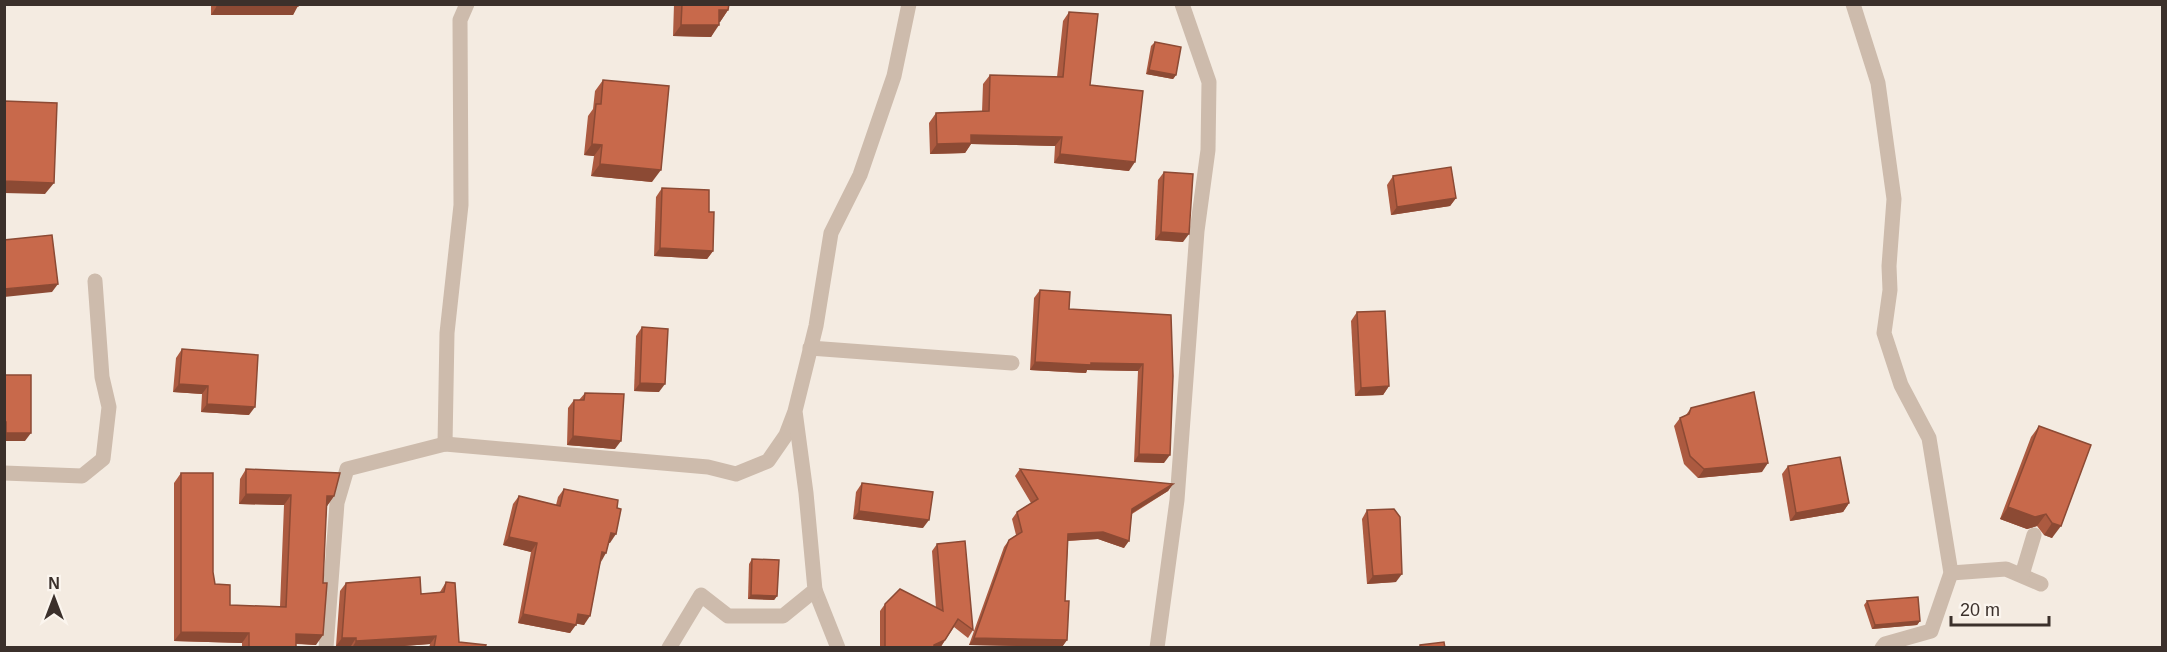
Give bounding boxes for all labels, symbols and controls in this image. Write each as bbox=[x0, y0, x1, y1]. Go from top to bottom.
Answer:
north arrow bbox=[24, 568, 84, 628]
text: N bbox=[48, 575, 60, 592]
scale bar bbox=[1951, 589, 2048, 627]
text: 20 m bbox=[1960, 600, 2000, 620]

